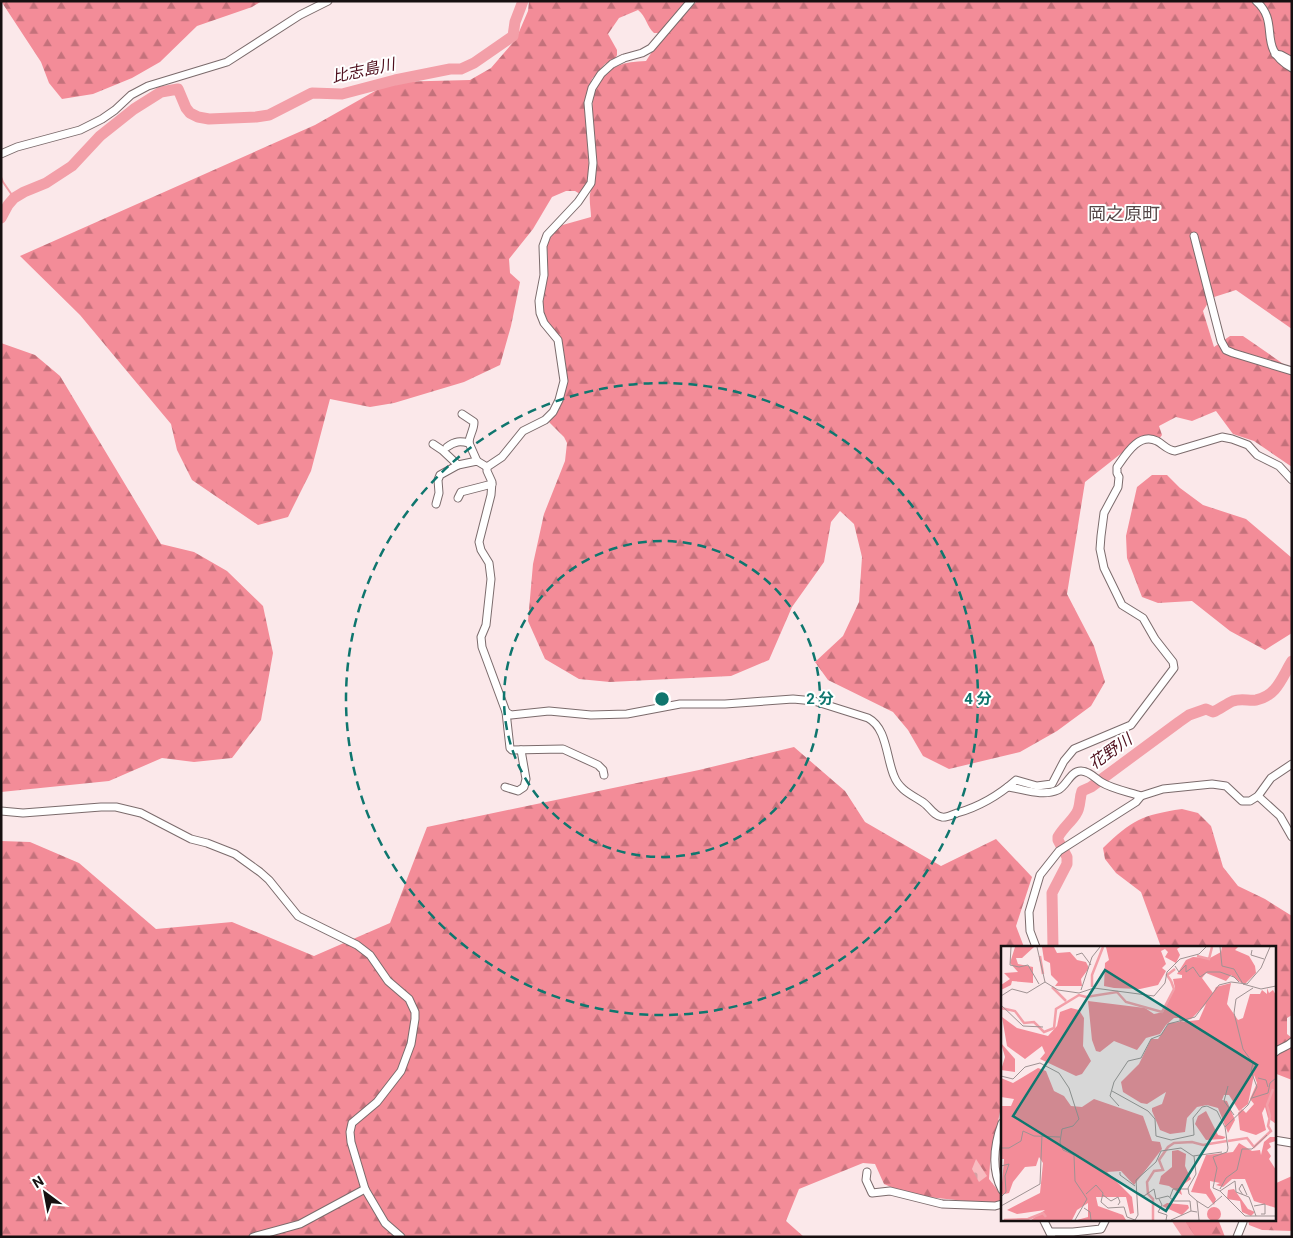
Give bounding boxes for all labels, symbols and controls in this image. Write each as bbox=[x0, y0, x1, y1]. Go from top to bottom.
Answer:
water label: 比志島川 bbox=[330, 54, 398, 86]
district label: 岡之原町 bbox=[1088, 203, 1160, 224]
centre of rings bbox=[653, 690, 671, 708]
text: 2 分 bbox=[806, 690, 834, 708]
text: 4 分 bbox=[964, 690, 992, 708]
water label: 花野川 bbox=[1085, 729, 1137, 773]
inset map bbox=[1001, 946, 1276, 1220]
north arrow bbox=[20, 1168, 70, 1218]
text: N bbox=[30, 1173, 47, 1191]

